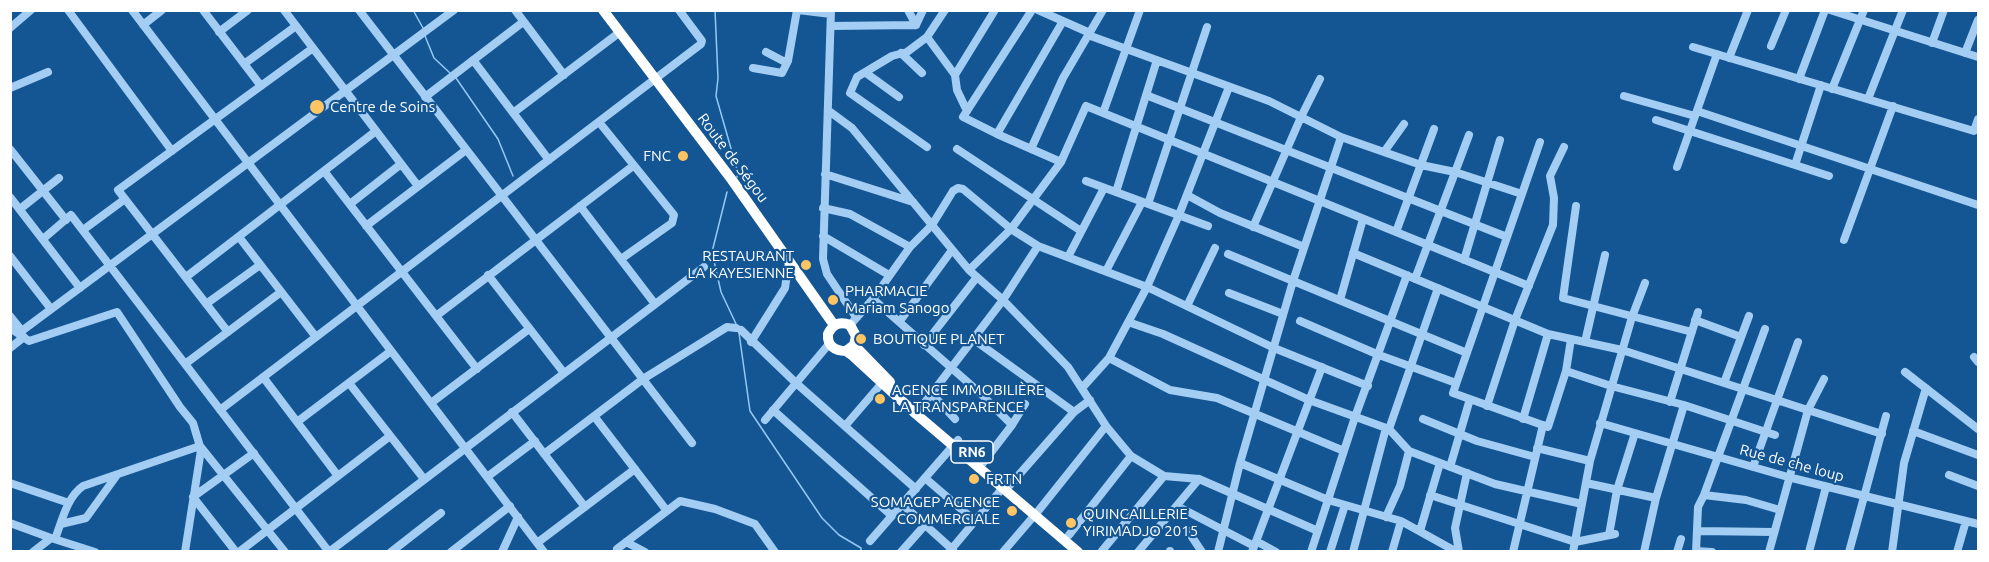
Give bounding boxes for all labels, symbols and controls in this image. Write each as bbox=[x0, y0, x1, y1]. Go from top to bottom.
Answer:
marker: Centre de Soins bbox=[308, 98, 326, 116]
place label: Centre de Soins bbox=[330, 98, 435, 116]
street label: Route de Ségou bbox=[694, 110, 772, 206]
place label: FNC bbox=[643, 147, 671, 165]
marker: FNC bbox=[676, 149, 690, 163]
place label: RESTAURANT LA KAYESIENNE bbox=[687, 247, 794, 282]
marker: RESTAURANT LA KAYESIENNE bbox=[799, 258, 813, 272]
place label: PHARMACIE Mariam Sanogo bbox=[845, 282, 949, 317]
marker: PHARMACIE Mariam Sanogo bbox=[826, 293, 840, 307]
place label: BOUTIQUE PLANET bbox=[873, 330, 1005, 348]
marker: BOUTIQUE PLANET bbox=[854, 332, 868, 346]
place label: AGENCE IMMOBILIÈRE LA TRANSPARENCE bbox=[892, 381, 1044, 416]
marker: AGENCE IMMOBILIÈRE LA TRANSPARENCE bbox=[873, 392, 887, 406]
street label: Rue de che loup bbox=[1738, 440, 1846, 486]
road number: RN6 bbox=[951, 441, 993, 463]
place label: FRTN bbox=[986, 470, 1022, 488]
marker: FRTN bbox=[967, 472, 981, 486]
place label: SOMAGEP AGENCE COMMERCIALE bbox=[871, 493, 1000, 528]
marker: SOMAGEP AGENCE COMMERCIALE bbox=[1005, 504, 1019, 518]
place label: QUINCAILLERIE YIRIMADJO 2015 bbox=[1083, 505, 1198, 540]
marker: QUINCAILLERIE YIRIMADJO 2015 bbox=[1064, 516, 1078, 530]

